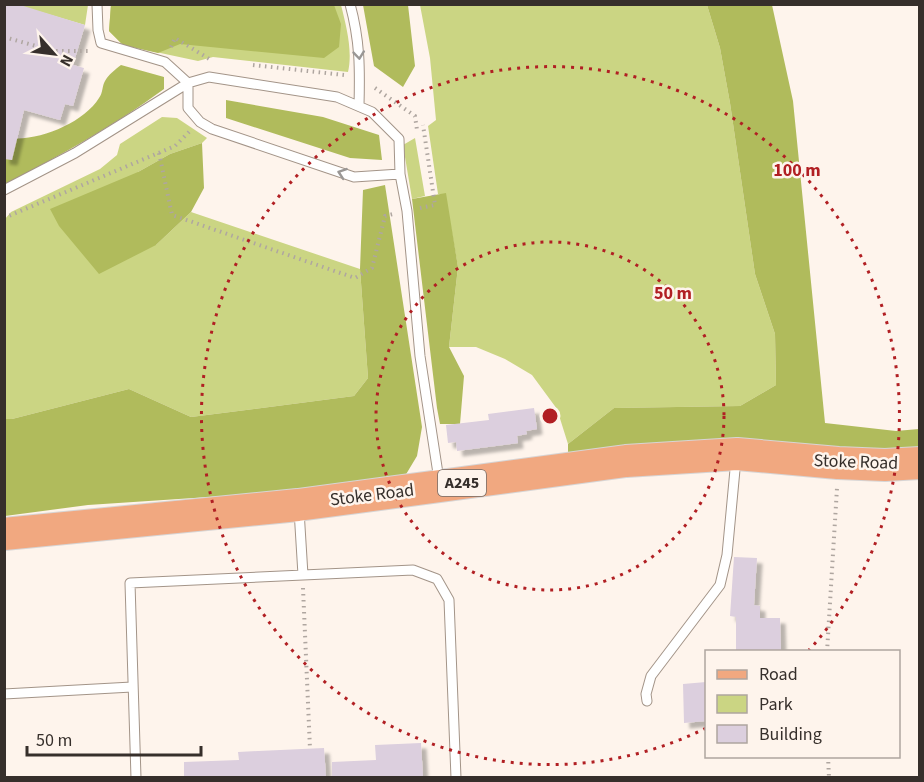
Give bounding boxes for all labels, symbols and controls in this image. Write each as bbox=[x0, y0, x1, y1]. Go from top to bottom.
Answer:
north arrow bbox=[24, 24, 84, 84]
one-way arrow bbox=[352, 50, 365, 59]
text: N bbox=[54, 51, 79, 70]
text: 100 m bbox=[773, 158, 821, 183]
one-way arrow bbox=[337, 168, 348, 181]
text: 50 m bbox=[654, 281, 692, 306]
centre of rings bbox=[540, 406, 560, 426]
street label: Stoke Road bbox=[813, 448, 899, 476]
road number: A245 bbox=[438, 470, 486, 496]
street label: Stoke Road bbox=[329, 477, 415, 513]
legend bbox=[705, 650, 900, 758]
text: Road bbox=[759, 662, 798, 687]
text: Park bbox=[759, 692, 793, 717]
scale bar bbox=[27, 719, 201, 757]
text: Building bbox=[759, 722, 822, 747]
text: 50 m bbox=[36, 728, 72, 753]

